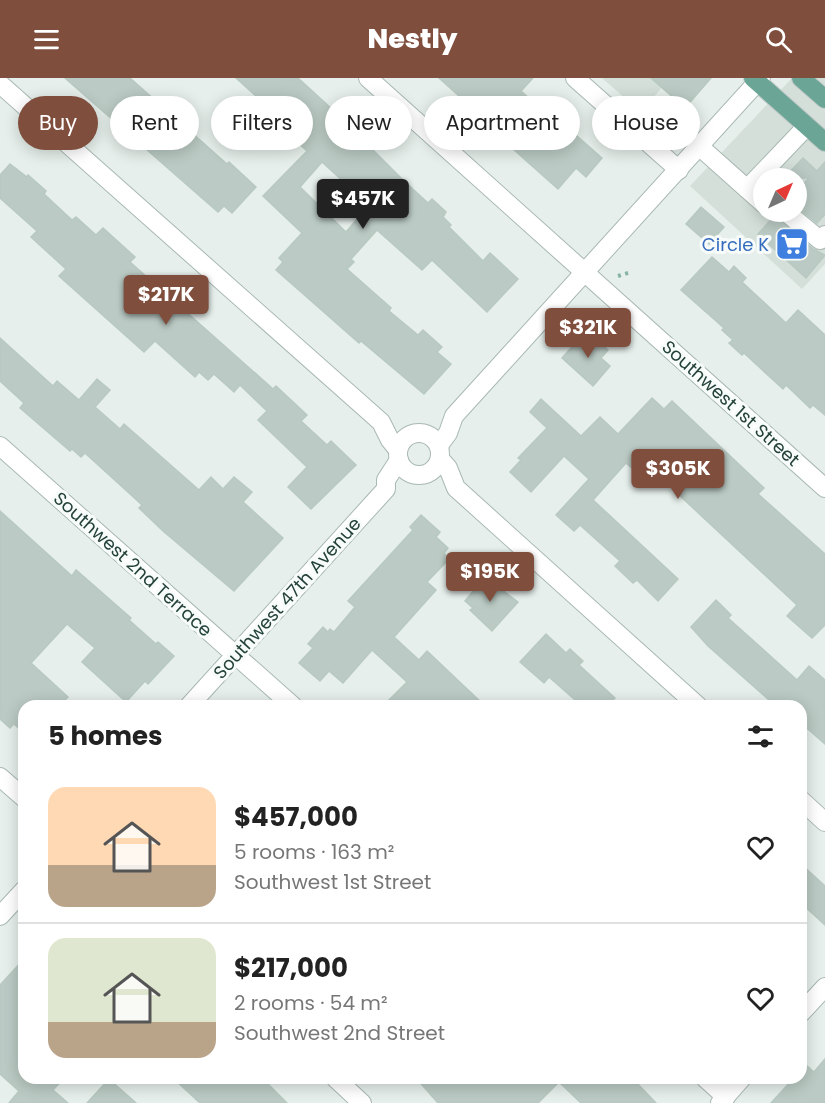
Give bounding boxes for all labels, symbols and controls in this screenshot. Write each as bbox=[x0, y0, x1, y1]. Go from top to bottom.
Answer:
text: Nestly bbox=[368, 20, 458, 57]
icon: menu bbox=[30, 23, 63, 56]
icon: search bbox=[762, 23, 795, 56]
chip: Buy bbox=[18, 96, 98, 150]
chip: Rent bbox=[110, 96, 199, 150]
chip: Filters bbox=[211, 96, 313, 150]
chip: New bbox=[325, 96, 412, 150]
chip: Apartment bbox=[424, 96, 580, 150]
chip: House bbox=[592, 96, 700, 150]
north arrow bbox=[753, 168, 807, 222]
map controls bbox=[753, 168, 807, 222]
pin: $457K bbox=[321, 179, 405, 230]
text: $457K bbox=[331, 184, 395, 212]
supermarket icon: Circle K bbox=[774, 226, 810, 262]
place label: Circle K bbox=[702, 232, 769, 257]
pin: $217K bbox=[124, 275, 208, 326]
text: $217K bbox=[138, 280, 194, 308]
pin: $321K bbox=[546, 308, 630, 359]
text: $321K bbox=[559, 313, 617, 341]
street label: Southwest 1st Street bbox=[657, 334, 805, 472]
pin: $305K bbox=[636, 449, 720, 500]
text: $305K bbox=[645, 454, 711, 482]
street label: Southwest 2nd Terrace bbox=[48, 486, 218, 642]
street label: Southwest 47th Avenue bbox=[207, 512, 367, 684]
pin: $195K bbox=[448, 552, 532, 603]
text: $195K bbox=[460, 557, 520, 585]
text: 5 homes bbox=[48, 718, 163, 754]
icon: filters bbox=[744, 720, 777, 753]
text: $457,000 bbox=[234, 799, 358, 835]
icon: home bbox=[96, 811, 168, 883]
icon: heart bbox=[744, 831, 777, 864]
text: 5 rooms · 163 m² bbox=[234, 838, 394, 866]
text: Southwest 1st Street bbox=[234, 868, 431, 896]
text: $217,000 bbox=[234, 950, 348, 986]
icon: home bbox=[96, 962, 168, 1034]
icon: heart bbox=[744, 982, 777, 1015]
text: 2 rooms · 54 m² bbox=[234, 989, 388, 1017]
text: Southwest 2nd Street bbox=[234, 1019, 445, 1047]

